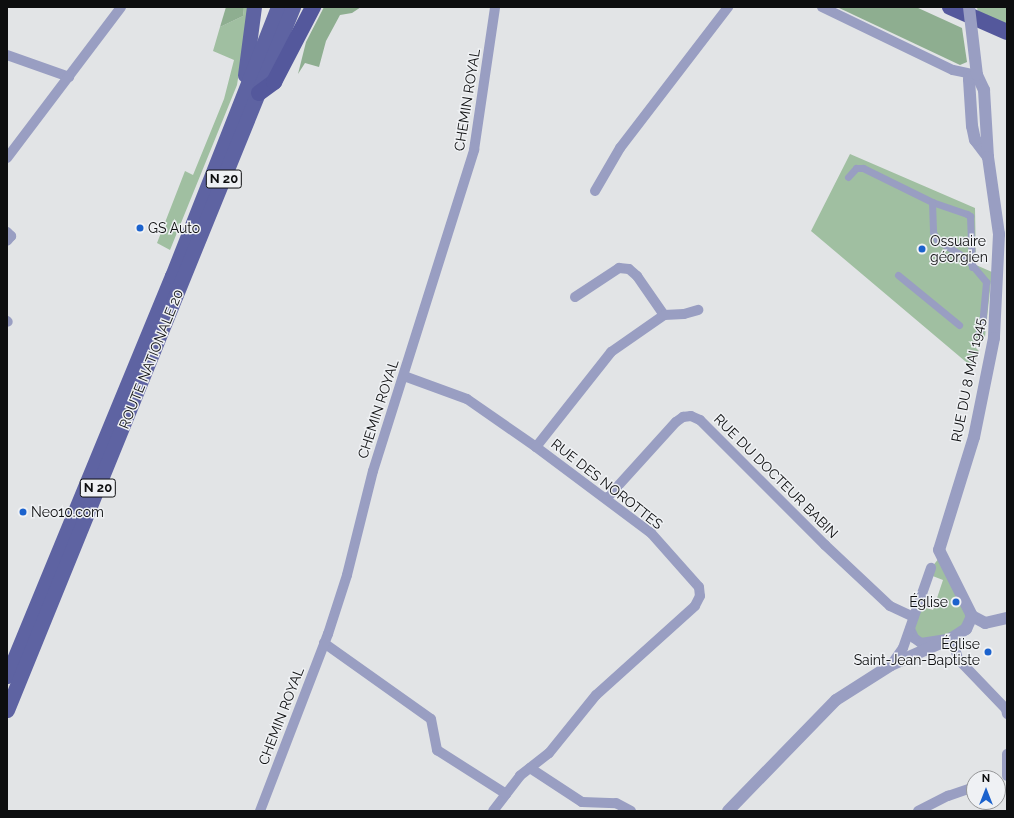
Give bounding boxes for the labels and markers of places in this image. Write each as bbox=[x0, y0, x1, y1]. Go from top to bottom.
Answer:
place label: GS Auto bbox=[148, 220, 201, 236]
marker: GS Auto bbox=[135, 223, 145, 233]
place label: Ossuaire géorgien bbox=[930, 233, 988, 266]
marker: Ossuaire géorgien bbox=[917, 244, 927, 254]
place label: Neo10.com bbox=[31, 504, 104, 520]
marker: Neo10.com bbox=[18, 507, 28, 517]
place label: Église bbox=[909, 594, 948, 610]
marker: Église bbox=[951, 597, 961, 607]
place label: Église Saint-Jean-Baptiste bbox=[854, 636, 980, 668]
marker: Église Saint-Jean-Baptiste bbox=[983, 647, 993, 657]

